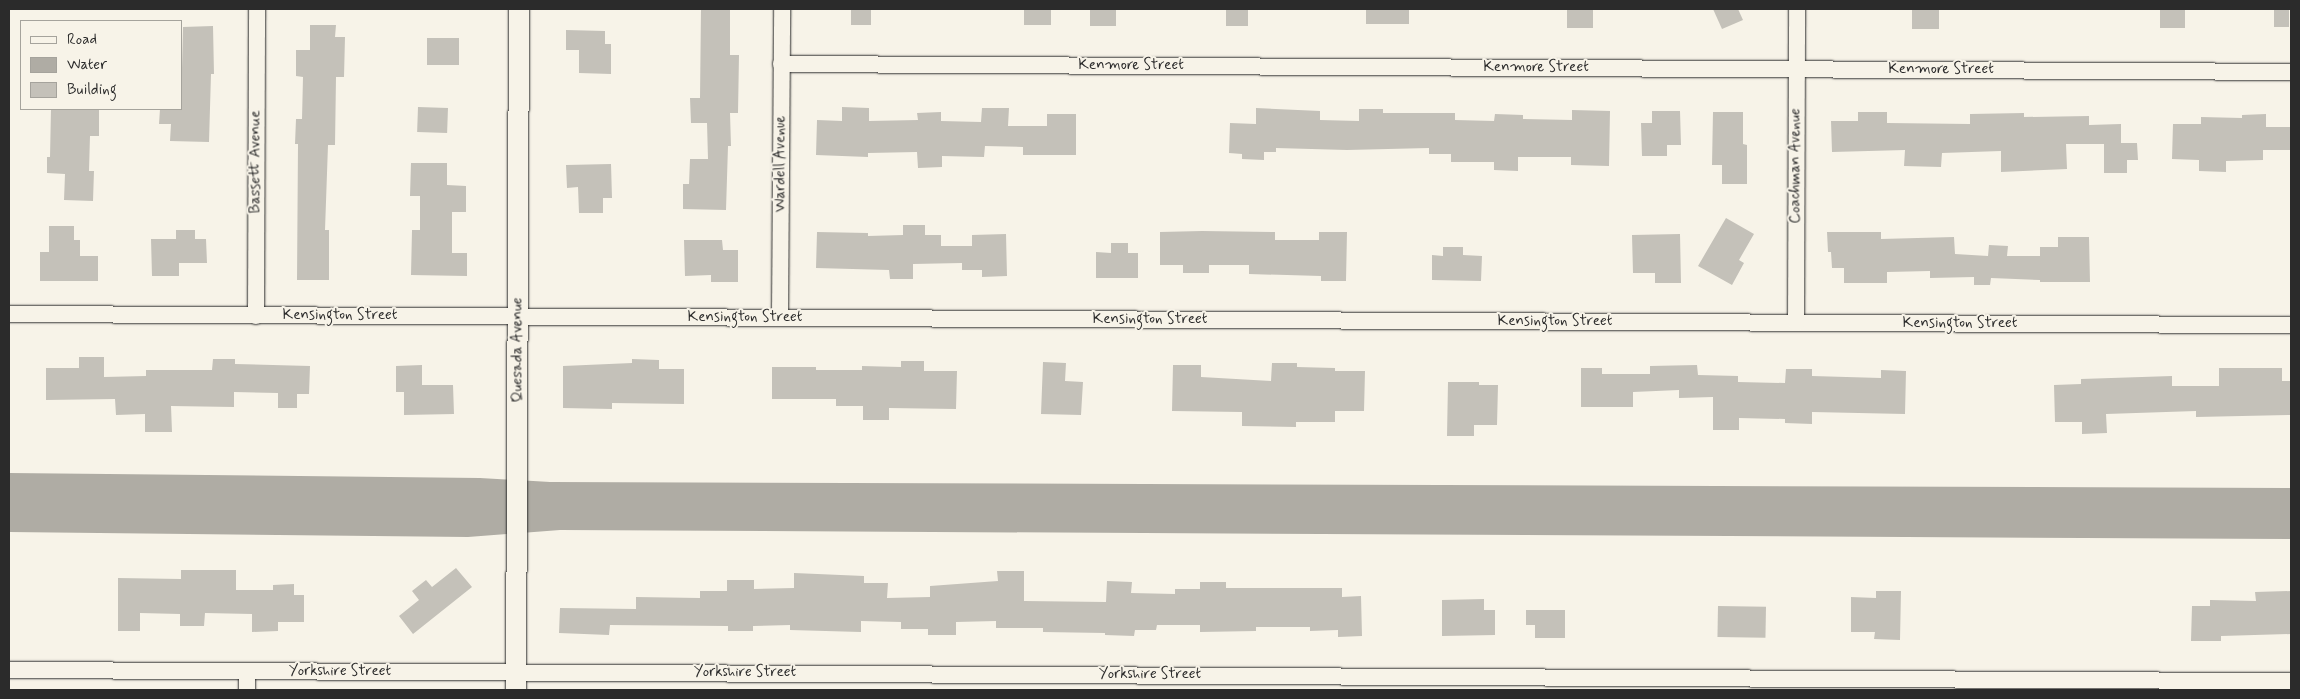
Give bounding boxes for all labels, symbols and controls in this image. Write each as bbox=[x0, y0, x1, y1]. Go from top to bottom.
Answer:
legend bbox=[20, 20, 182, 110]
text: Road bbox=[67, 30, 97, 50]
text: Water bbox=[67, 55, 107, 75]
street label: Kenmore Street bbox=[1077, 57, 1185, 75]
street label: Kenmore Street bbox=[1482, 59, 1590, 77]
street label: Kenmore Street bbox=[1887, 61, 1995, 79]
text: Building bbox=[67, 80, 117, 100]
street label: Coachman Avenue bbox=[1787, 107, 1805, 225]
street label: Bassett Avenue bbox=[247, 110, 265, 214]
street label: Wardell Avenue bbox=[772, 114, 790, 214]
street label: Quesada Avenue bbox=[509, 297, 527, 403]
street label: Kensington Street bbox=[281, 307, 399, 325]
street label: Kensington Street bbox=[686, 309, 804, 327]
street label: Kensington Street bbox=[1091, 311, 1209, 329]
street label: Kensington Street bbox=[1496, 313, 1614, 331]
street label: Kensington Street bbox=[1901, 315, 2019, 333]
street label: Yorkshire Street bbox=[288, 663, 392, 681]
street label: Yorkshire Street bbox=[693, 664, 797, 682]
street label: Yorkshire Street bbox=[1098, 666, 1202, 684]

